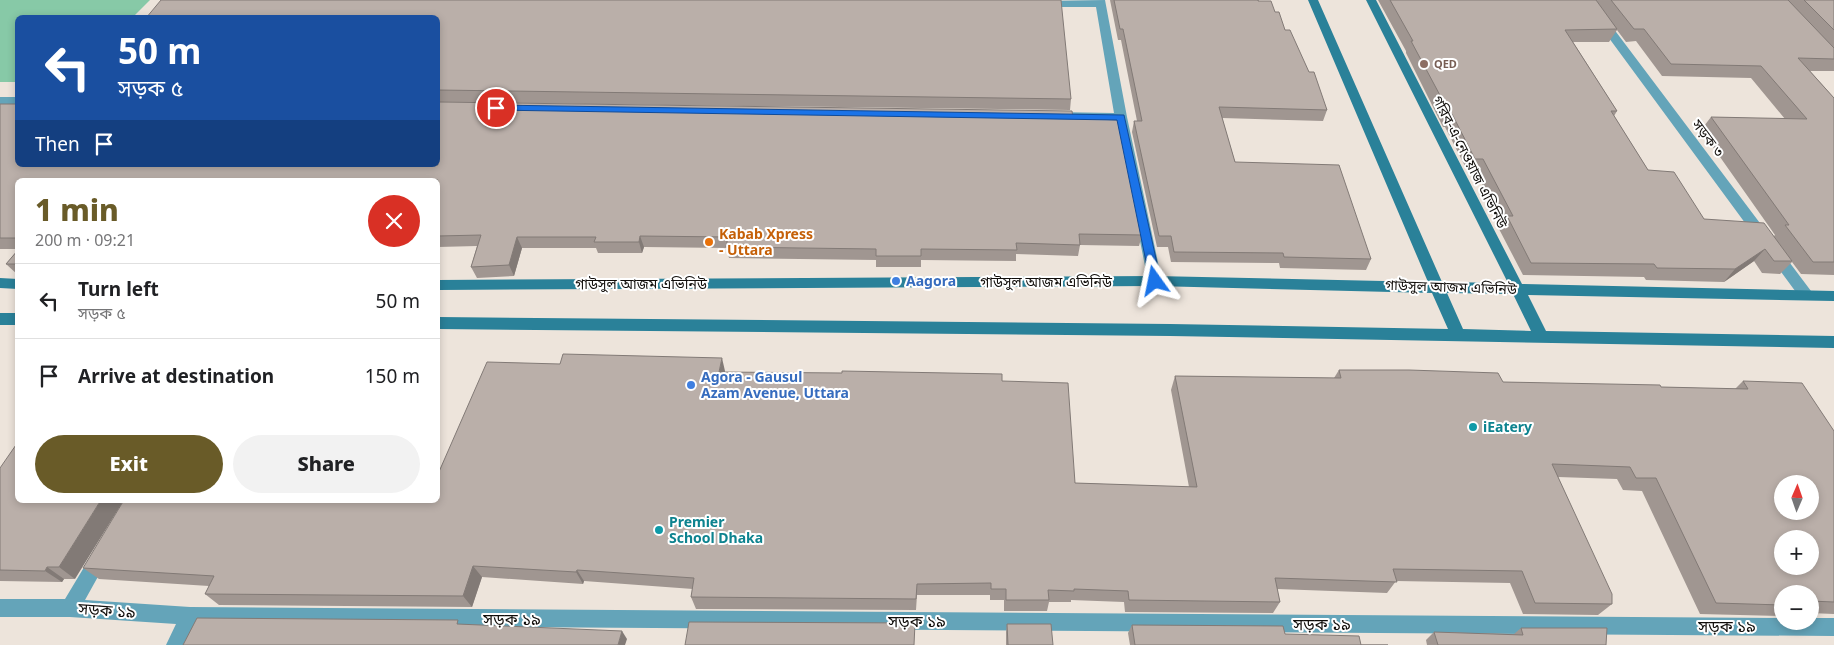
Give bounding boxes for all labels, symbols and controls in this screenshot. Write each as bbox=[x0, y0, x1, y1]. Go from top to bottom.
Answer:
text: 50 m bbox=[118, 27, 201, 74]
icon: left bbox=[35, 35, 100, 100]
place label: QED bbox=[1434, 56, 1457, 71]
marker: QED bbox=[1418, 58, 1430, 70]
text: সড়ক ৫ bbox=[118, 72, 184, 102]
pin bbox=[475, 87, 517, 129]
street label: গরিব-এ-নেওয়াজ এভিনিউ bbox=[1429, 92, 1513, 232]
icon: arrive bbox=[482, 94, 510, 122]
street label: সড়ক ৩ bbox=[1688, 114, 1729, 160]
icon: arrive bbox=[90, 130, 118, 158]
text: Then bbox=[35, 131, 80, 157]
text: 1 min bbox=[35, 189, 119, 230]
button: close bbox=[368, 195, 420, 247]
place label: Kabab Xpress - Uttara bbox=[719, 224, 813, 259]
text: 200 m · 09:21 bbox=[35, 229, 135, 251]
marker: Kabab Xpress - Uttara bbox=[703, 236, 715, 248]
position arrow bbox=[1128, 254, 1180, 306]
place label: Aagora bbox=[906, 271, 956, 290]
street label: গাউসুল আজম এভিনিউ bbox=[980, 272, 1113, 291]
street label: গাউসুল আজম এভিনিউ bbox=[575, 274, 708, 293]
marker: Aagora bbox=[890, 275, 902, 287]
street label: গাউসুল আজম এভিনিউ bbox=[1385, 275, 1518, 298]
text: Turn left bbox=[78, 276, 159, 302]
icon: left bbox=[35, 287, 63, 315]
text: 50 m bbox=[376, 288, 420, 314]
text: সড়ক ৫ bbox=[78, 302, 126, 324]
icon: arrive bbox=[35, 362, 63, 390]
text: Arrive at destination bbox=[78, 363, 274, 389]
text: 150 m bbox=[365, 363, 420, 389]
place label: Agora - Gausul Azam Avenue, Uttara bbox=[701, 367, 849, 402]
marker: Agora - Gausul Azam Avenue, Uttara bbox=[685, 379, 697, 391]
place label: iEatery bbox=[1483, 417, 1532, 436]
marker: iEatery bbox=[1467, 421, 1479, 433]
button: Exit bbox=[35, 435, 223, 493]
button: Share bbox=[233, 435, 420, 493]
north arrow bbox=[1774, 475, 1819, 520]
map controls bbox=[1774, 475, 1819, 630]
place label: Premier School Dhaka bbox=[669, 512, 763, 547]
marker: Premier School Dhaka bbox=[653, 524, 665, 536]
button: + bbox=[1774, 530, 1819, 575]
button: − bbox=[1774, 585, 1819, 630]
street label: সড়ক ১৯ bbox=[77, 597, 136, 623]
street label: সড়ক ১৯ bbox=[482, 608, 541, 630]
street label: সড়ক ১৯ bbox=[887, 610, 946, 632]
street label: সড়ক ১৯ bbox=[1292, 613, 1351, 635]
street label: সড়ক ১৯ bbox=[1697, 615, 1756, 637]

